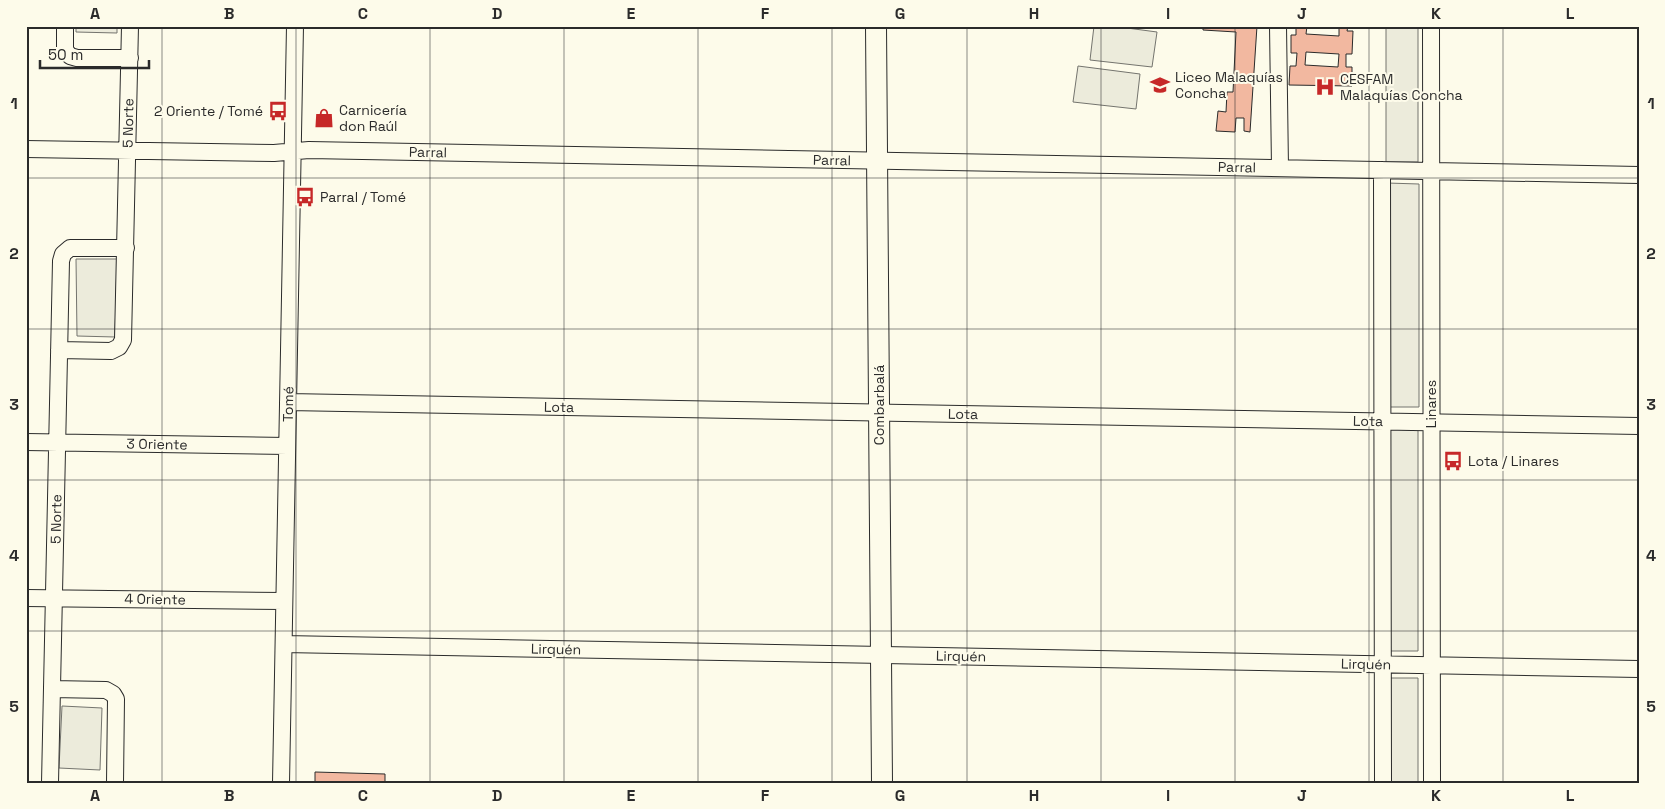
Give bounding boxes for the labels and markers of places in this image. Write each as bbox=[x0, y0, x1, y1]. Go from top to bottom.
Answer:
place label: Liceo Malaquías Concha bbox=[1175, 68, 1283, 102]
place label: CESFAM Malaquías Concha bbox=[1340, 70, 1463, 104]
school or university icon: Liceo Malaquías Concha bbox=[1149, 74, 1171, 96]
hospital icon: CESFAM Malaquías Concha bbox=[1314, 76, 1336, 98]
bus stop icon: 2 Oriente / Tomé bbox=[267, 100, 289, 122]
place label: Carnicería don Raúl bbox=[339, 101, 407, 135]
place label: 2 Oriente / Tomé bbox=[154, 102, 263, 120]
shop icon: Carnicería don Raúl bbox=[313, 107, 335, 129]
bus stop icon: Parral / Tomé bbox=[294, 186, 316, 208]
place label: Parral / Tomé bbox=[320, 188, 406, 206]
bus stop icon: Lota / Linares bbox=[1442, 450, 1464, 472]
place label: Lota / Linares bbox=[1468, 452, 1559, 470]

